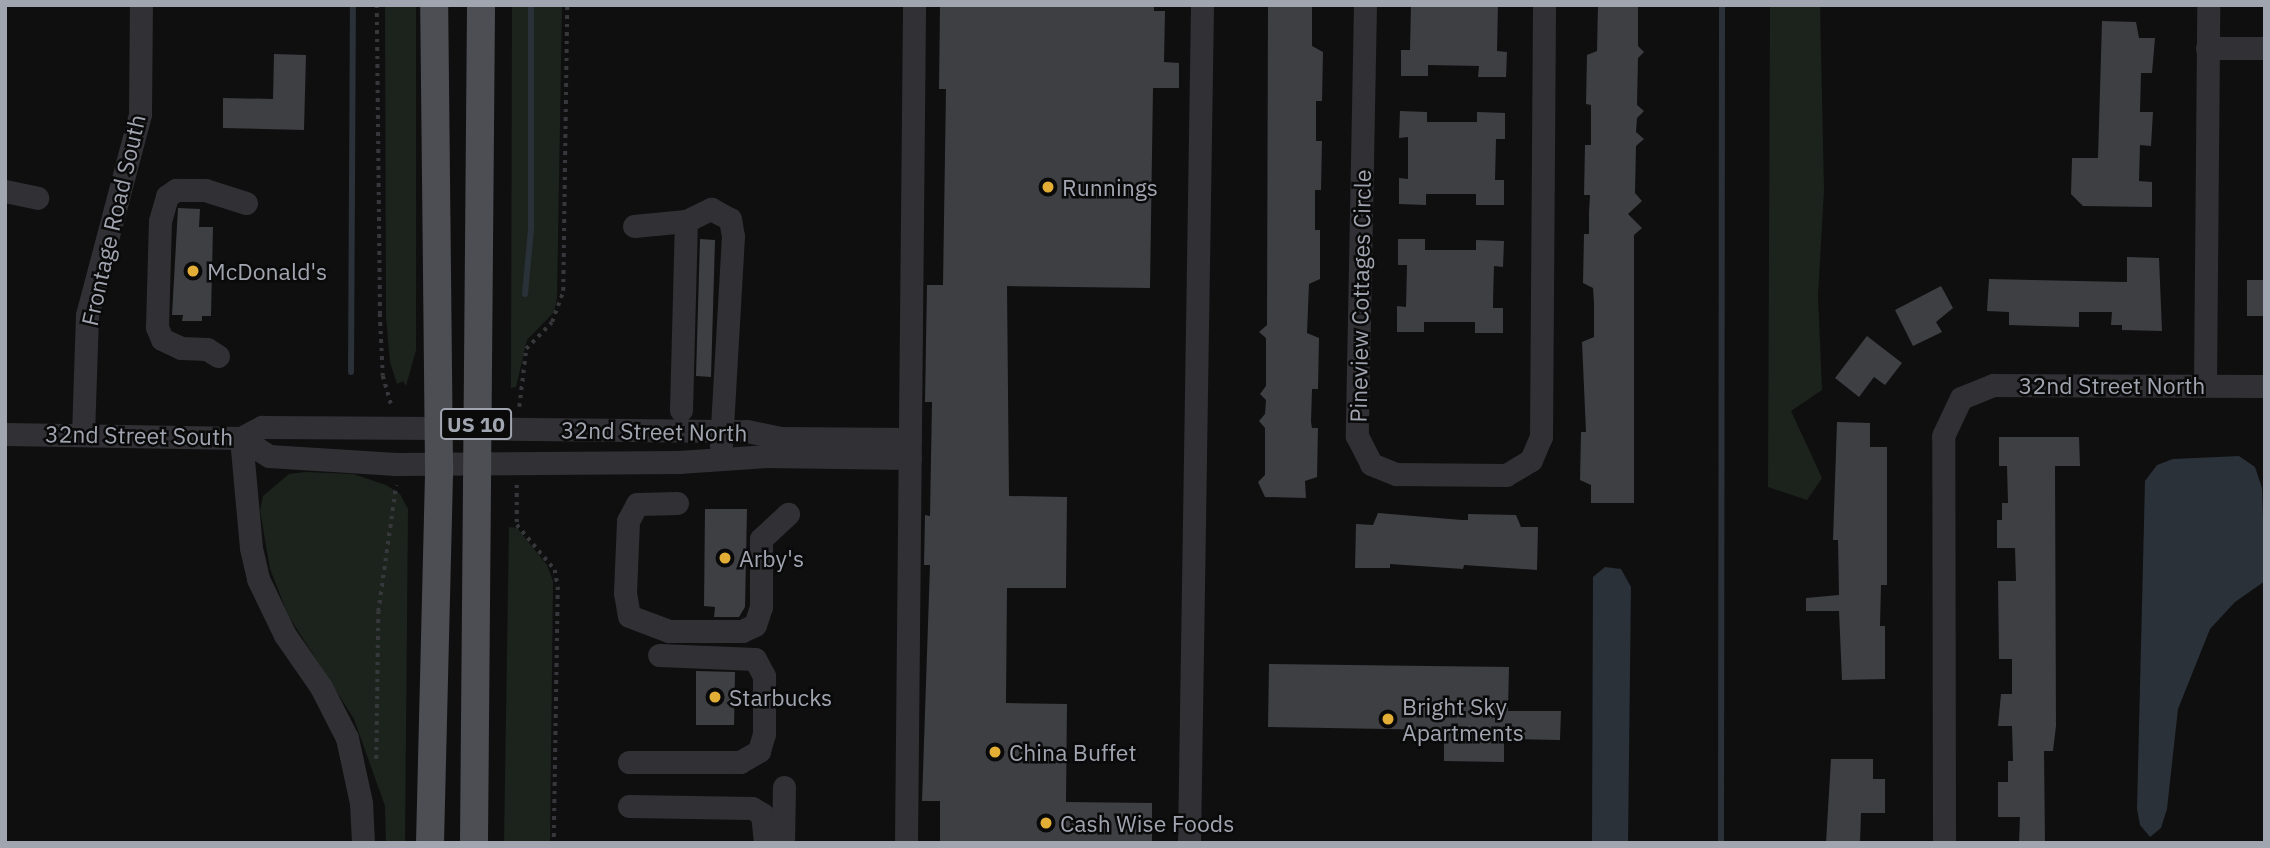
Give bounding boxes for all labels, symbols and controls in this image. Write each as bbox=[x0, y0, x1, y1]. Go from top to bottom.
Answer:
street label: Frontage Road South bbox=[75, 112, 151, 328]
street label: Pineview Cottages Circle bbox=[1344, 169, 1376, 423]
place label: Runnings bbox=[1062, 173, 1158, 201]
marker: Runnings bbox=[1040, 179, 1056, 195]
place label: McDonald's bbox=[207, 257, 327, 285]
marker: McDonald's bbox=[185, 263, 201, 279]
street label: 32nd Street North bbox=[2019, 371, 2205, 399]
road number: US 10 bbox=[439, 406, 513, 442]
street label: 32nd Street North bbox=[560, 416, 748, 446]
street label: 32nd Street South bbox=[45, 420, 233, 450]
place label: Arby's bbox=[739, 544, 804, 572]
marker: Arby's bbox=[717, 550, 733, 566]
place label: Starbucks bbox=[729, 683, 832, 711]
marker: Starbucks bbox=[707, 689, 723, 705]
place label: Bright Sky Apartments bbox=[1402, 692, 1524, 746]
marker: Bright Sky Apartments bbox=[1380, 711, 1396, 727]
place label: China Buffet bbox=[1009, 738, 1136, 766]
marker: China Buffet bbox=[987, 744, 1003, 760]
place label: Cash Wise Foods bbox=[1060, 809, 1234, 837]
marker: Cash Wise Foods bbox=[1038, 815, 1054, 831]

